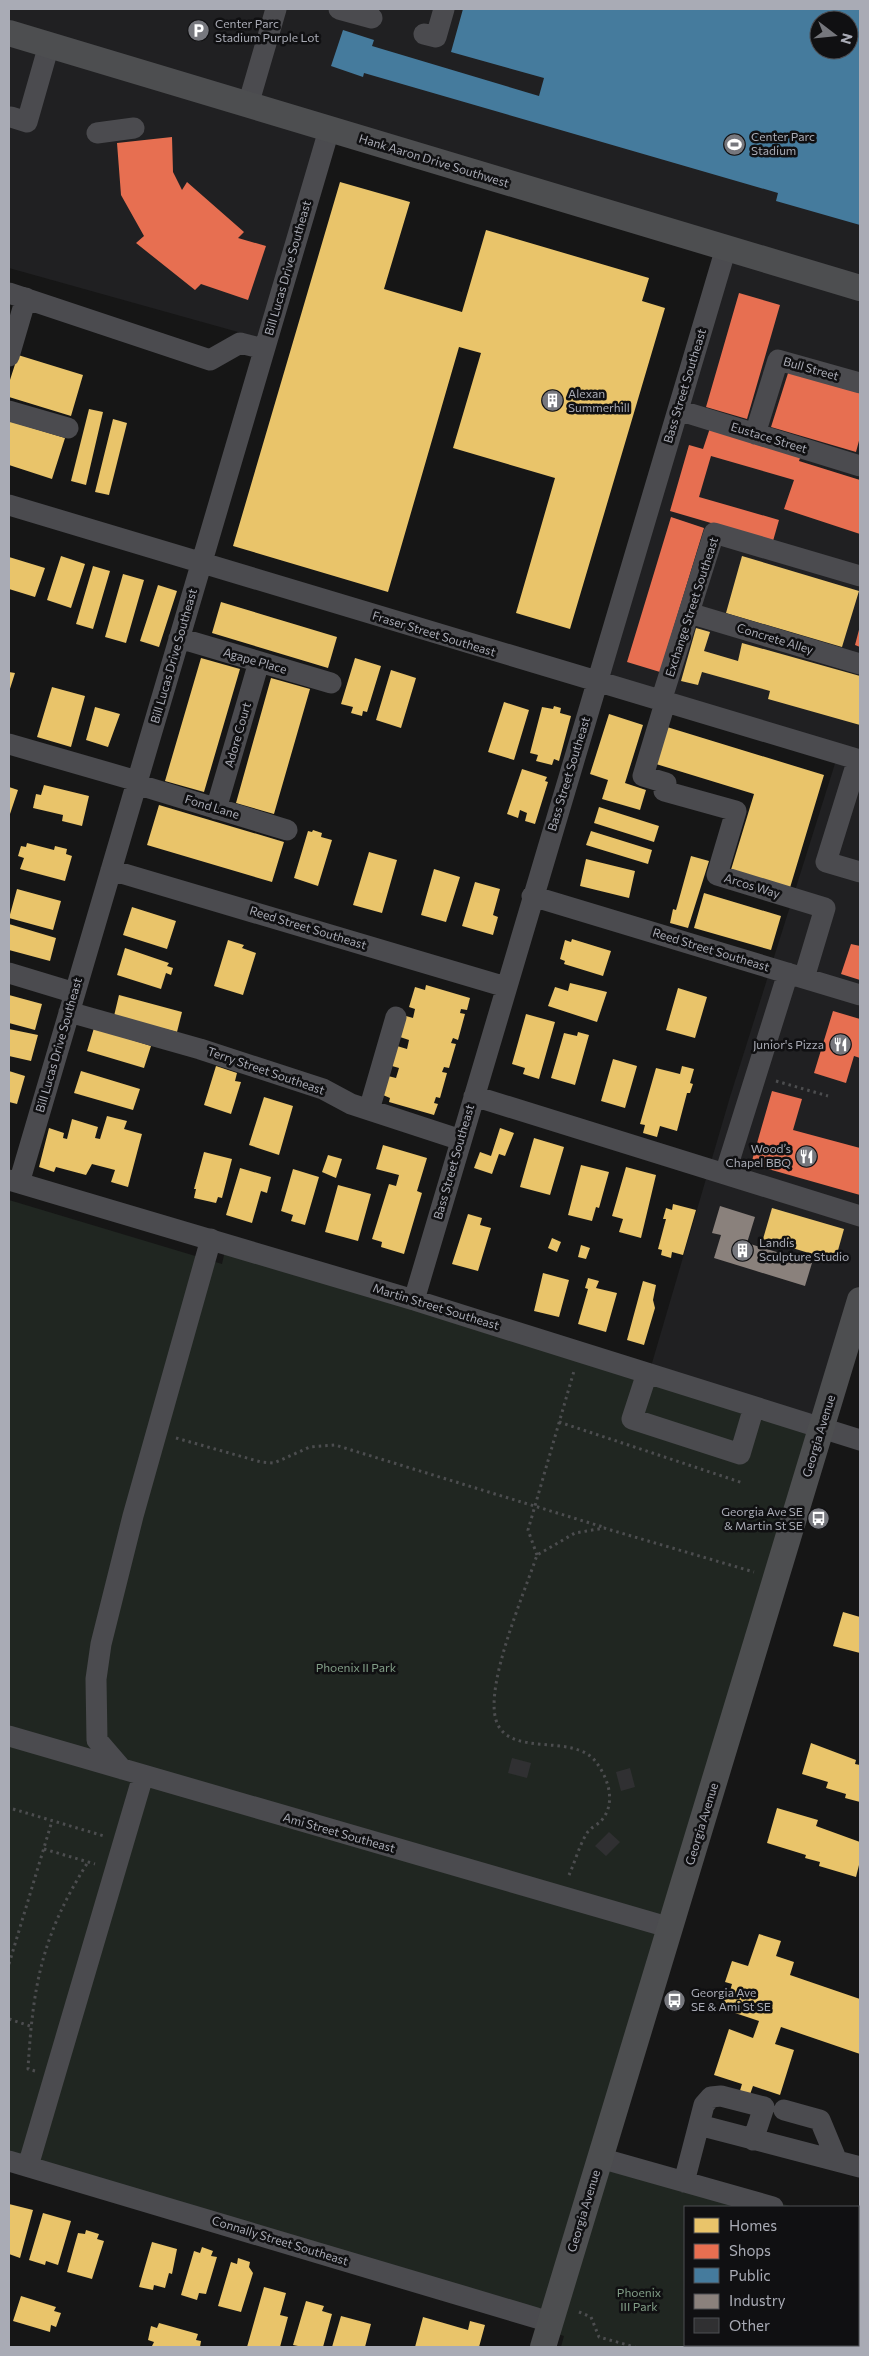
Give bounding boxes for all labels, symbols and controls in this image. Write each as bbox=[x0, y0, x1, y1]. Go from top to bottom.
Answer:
north arrow bbox=[809, 10, 859, 60]
place label: Center Parc Stadium Purple Lot bbox=[215, 16, 319, 44]
parking icon: Center Parc Stadium Purple Lot bbox=[187, 19, 211, 43]
text: N bbox=[837, 31, 857, 46]
place label: Center Parc Stadium bbox=[751, 129, 815, 157]
street label: Hank Aaron Drive Southwest bbox=[358, 131, 511, 190]
sports icon: Center Parc Stadium bbox=[723, 132, 747, 156]
street label: Bill Lucas Drive Southeast bbox=[261, 199, 313, 337]
street label: Bass Street Southeast bbox=[660, 327, 708, 445]
street label: Bull Street bbox=[782, 353, 841, 383]
place label: Alexan Summerhill bbox=[568, 386, 630, 414]
building icon: Alexan Summerhill bbox=[540, 389, 564, 413]
street label: Eustace Street bbox=[730, 419, 809, 455]
street label: Exchange Street Southeast bbox=[662, 535, 720, 678]
street label: Bill Lucas Drive Southeast bbox=[147, 587, 199, 725]
street label: Fraser Street Southeast bbox=[371, 608, 498, 659]
street label: Concrete Alley bbox=[735, 620, 815, 656]
street label: Agape Place bbox=[222, 644, 289, 676]
street label: Adore Court bbox=[221, 700, 253, 769]
street label: Bass Street Southeast bbox=[544, 715, 592, 833]
street label: Fond Lane bbox=[183, 791, 241, 821]
street label: Arcos Way bbox=[723, 870, 782, 900]
street label: Reed Street Southeast bbox=[248, 903, 368, 952]
street label: Reed Street Southeast bbox=[651, 925, 771, 974]
street label: Bill Lucas Drive Southeast bbox=[32, 976, 84, 1114]
restaurant icon: Junior's Pizza bbox=[828, 1033, 852, 1057]
place label: Junior's Pizza bbox=[753, 1037, 824, 1052]
street label: Terry Street Southeast bbox=[206, 1043, 327, 1097]
street label: Bass Street Southeast bbox=[430, 1102, 476, 1221]
place label: Wood’s Chapel BBQ bbox=[726, 1141, 791, 1169]
restaurant icon: Wood’s Chapel BBQ bbox=[795, 1144, 819, 1168]
place label: Landis Sculpture Studio bbox=[759, 1235, 849, 1263]
building icon: Landis Sculpture Studio bbox=[731, 1238, 755, 1262]
street label: Martin Street Southeast bbox=[371, 1280, 501, 1332]
street label: Georgia Avenue bbox=[799, 1393, 837, 1479]
place label: Georgia Ave SE & Martin St SE bbox=[721, 1504, 803, 1532]
bus stop icon: Georgia Ave SE & Martin St SE bbox=[807, 1507, 831, 1531]
park label: Phoenix II Park bbox=[316, 1660, 397, 1674]
street label: Georgia Avenue bbox=[682, 1781, 720, 1867]
street label: Ami Street Southeast bbox=[282, 1809, 397, 1855]
place label: Georgia Ave SE & Ami St SE bbox=[691, 1985, 771, 2013]
bus stop icon: Georgia Ave SE & Ami St SE bbox=[663, 1988, 687, 2012]
street label: Georgia Avenue bbox=[564, 2168, 602, 2254]
legend bbox=[684, 2206, 859, 2346]
street label: Connally Street Southeast bbox=[210, 2213, 350, 2268]
text: Homes bbox=[729, 2216, 777, 2234]
text: Shops bbox=[729, 2241, 771, 2259]
text: Public bbox=[729, 2266, 771, 2284]
park label: Phoenix III Park bbox=[617, 2285, 662, 2313]
text: Industry bbox=[729, 2291, 786, 2309]
text: Other bbox=[729, 2316, 770, 2334]

